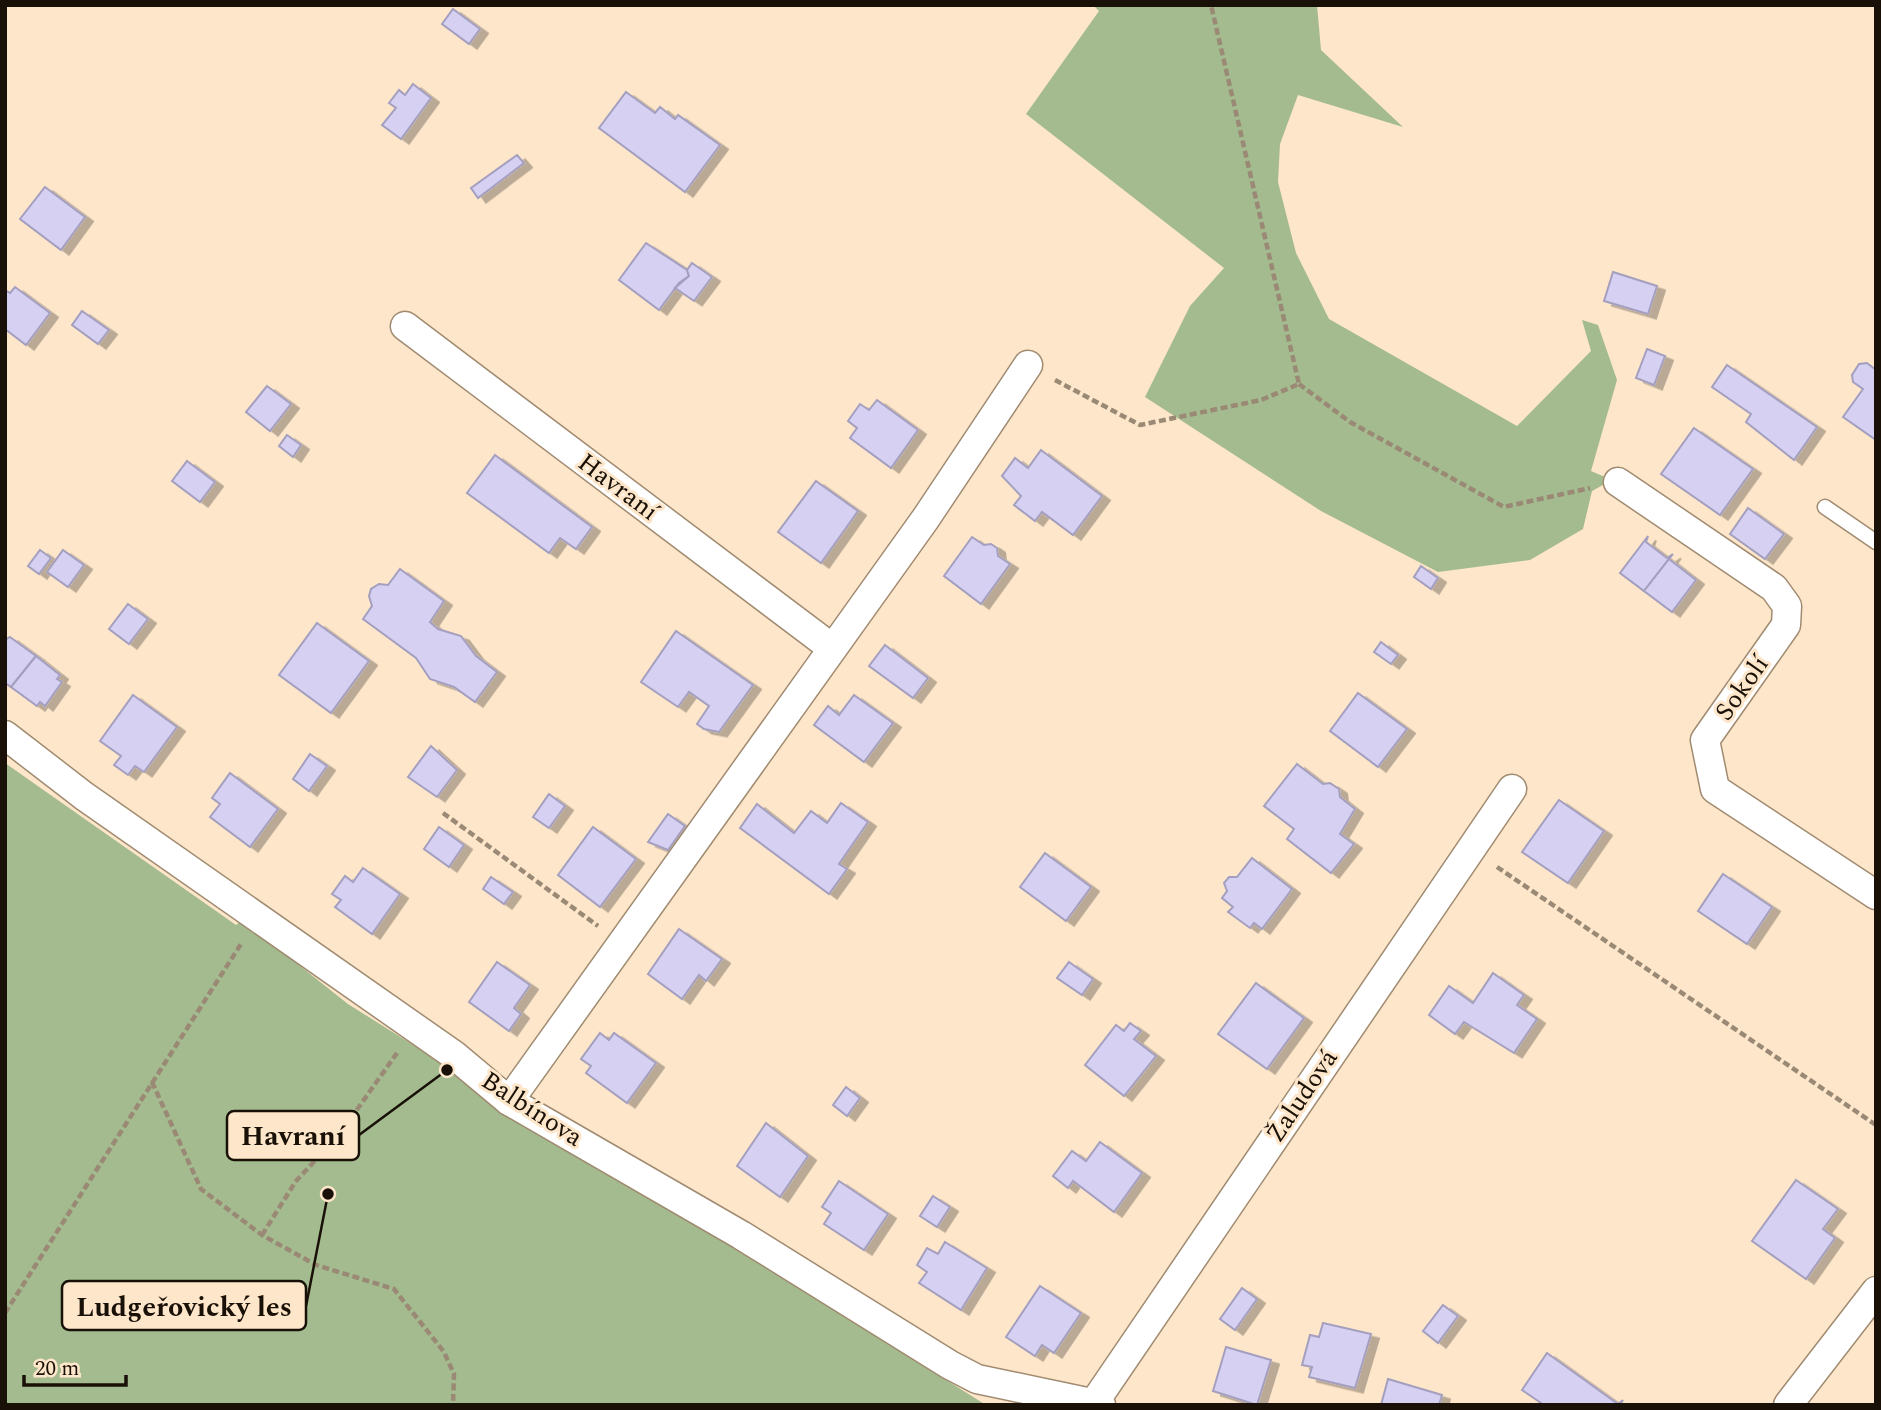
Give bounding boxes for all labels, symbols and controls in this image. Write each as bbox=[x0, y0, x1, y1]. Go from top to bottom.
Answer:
street label: Havraní bbox=[569, 443, 669, 532]
street label: Sokolí bbox=[1705, 645, 1780, 729]
street label: Žaludová bbox=[1256, 1041, 1348, 1151]
street label: Balbínova bbox=[473, 1061, 591, 1157]
callout: Havraní bbox=[227, 1111, 359, 1160]
text: Havraní bbox=[241, 1115, 347, 1158]
callout: Ludgeřovický les bbox=[62, 1281, 306, 1330]
text: Ludgeřovický les bbox=[76, 1286, 292, 1329]
scale bar bbox=[24, 1344, 126, 1388]
text: 20 m bbox=[35, 1353, 79, 1385]

